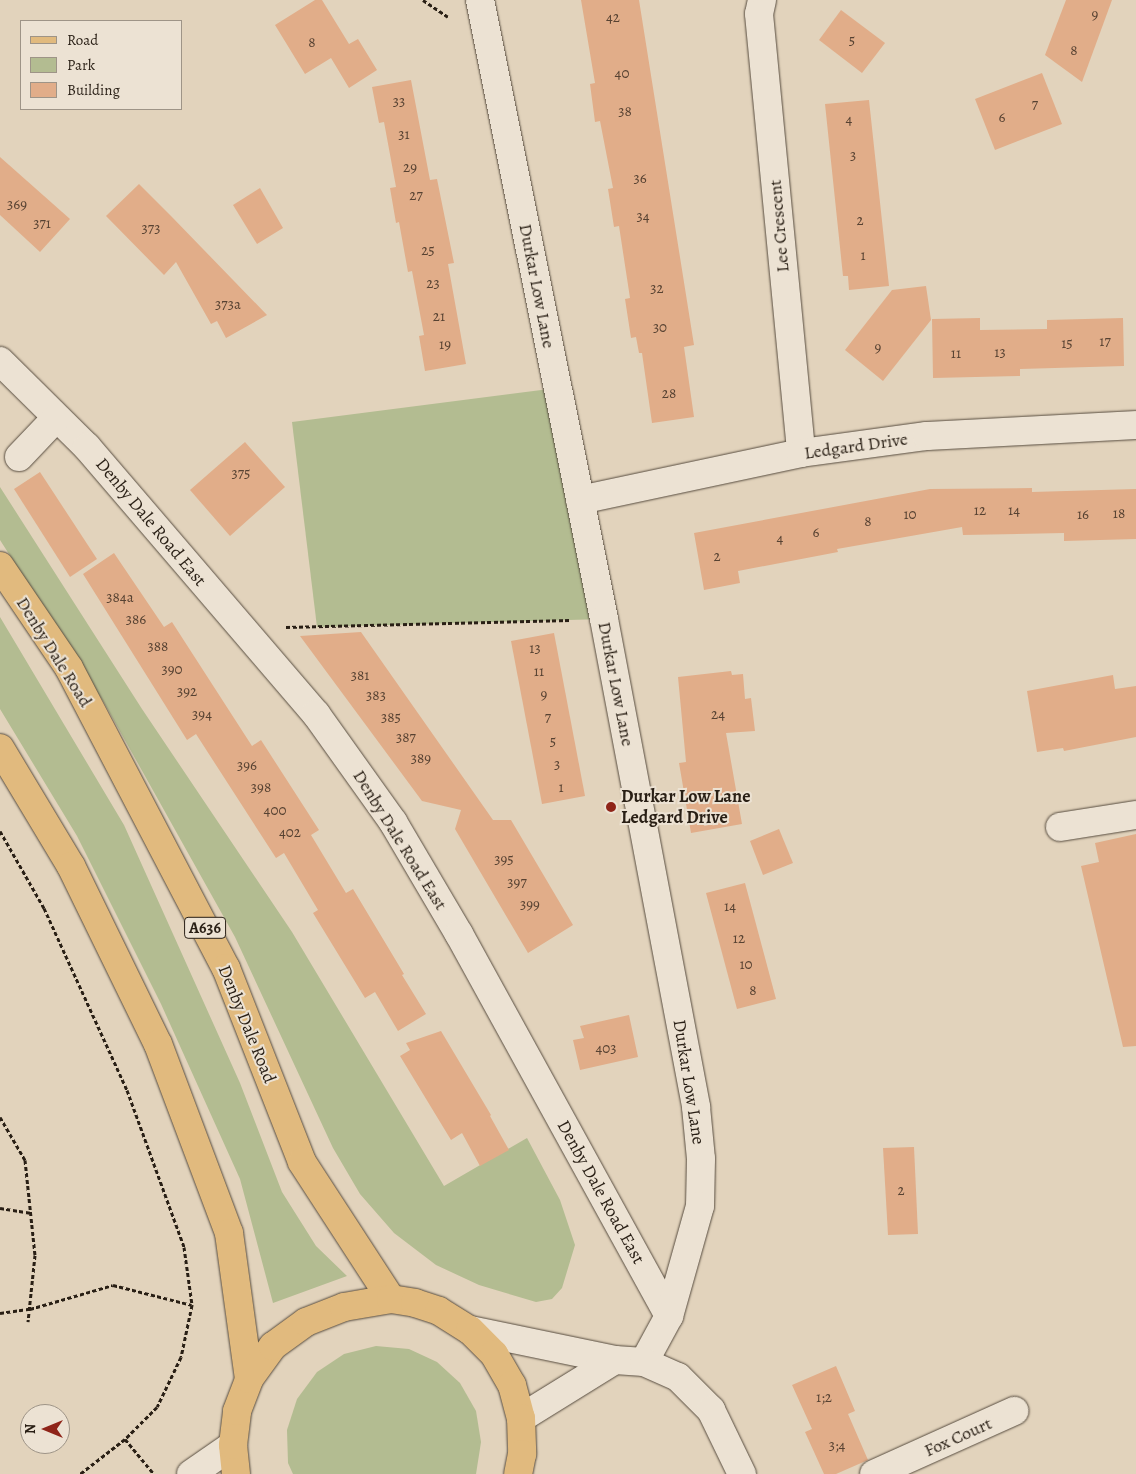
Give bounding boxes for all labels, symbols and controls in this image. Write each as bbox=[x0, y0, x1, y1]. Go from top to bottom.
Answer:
house number: 9 bbox=[1092, 6, 1098, 24]
house number: 42 bbox=[606, 9, 620, 27]
legend bbox=[20, 20, 182, 110]
text: Road bbox=[67, 30, 98, 50]
house number: 5 bbox=[849, 32, 855, 50]
house number: 8 bbox=[308, 34, 316, 52]
house number: 8 bbox=[1070, 42, 1078, 60]
text: Park bbox=[67, 55, 95, 75]
house number: 40 bbox=[615, 65, 629, 83]
text: Building bbox=[67, 80, 120, 100]
house number: 33 bbox=[393, 93, 405, 111]
house number: 7 bbox=[1032, 96, 1038, 114]
house number: 38 bbox=[618, 103, 632, 121]
house number: 6 bbox=[999, 109, 1005, 127]
house number: 4 bbox=[846, 111, 852, 129]
house number: 31 bbox=[398, 126, 410, 144]
house number: 3 bbox=[850, 147, 856, 165]
house number: 29 bbox=[403, 159, 417, 177]
house number: 36 bbox=[633, 170, 647, 188]
street label: Lee Crescent bbox=[764, 179, 794, 273]
house number: 27 bbox=[409, 187, 423, 205]
house number: 369 bbox=[7, 196, 27, 214]
house number: 34 bbox=[636, 208, 650, 226]
house number: 2 bbox=[856, 212, 864, 230]
house number: 371 bbox=[33, 215, 51, 233]
house number: 373 bbox=[142, 220, 160, 238]
street label: Durkar Low Lane bbox=[514, 222, 560, 350]
house number: 25 bbox=[421, 242, 435, 260]
house number: 1 bbox=[860, 247, 866, 265]
house number: 23 bbox=[426, 275, 440, 293]
house number: 32 bbox=[650, 280, 664, 298]
house number: 373a bbox=[215, 296, 241, 314]
house number: 21 bbox=[433, 308, 445, 326]
house number: 30 bbox=[653, 319, 667, 337]
house number: 17 bbox=[1099, 333, 1111, 351]
house number: 15 bbox=[1061, 335, 1073, 353]
house number: 19 bbox=[439, 336, 451, 354]
house number: 9 bbox=[875, 339, 881, 357]
house number: 13 bbox=[994, 344, 1006, 362]
house number: 11 bbox=[951, 345, 961, 363]
house number: 28 bbox=[662, 385, 676, 403]
street label: Ledgard Drive bbox=[803, 428, 909, 464]
street label: Denby Dale Road East bbox=[91, 453, 211, 591]
house number: 375 bbox=[232, 465, 250, 483]
house number: 12 bbox=[974, 502, 986, 520]
house number: 14 bbox=[1008, 502, 1020, 520]
house number: 18 bbox=[1113, 505, 1125, 523]
house number: 10 bbox=[903, 506, 917, 524]
house number: 16 bbox=[1077, 506, 1089, 524]
house number: 8 bbox=[864, 513, 872, 531]
house number: 6 bbox=[813, 524, 819, 542]
house number: 4 bbox=[777, 530, 783, 548]
house number: 2 bbox=[713, 548, 721, 566]
house number: 384a bbox=[106, 589, 134, 607]
street label: Denby Dale Road bbox=[12, 593, 96, 711]
house number: 386 bbox=[126, 611, 146, 629]
street label: Durkar Low Lane bbox=[593, 620, 639, 748]
house number: 388 bbox=[148, 638, 168, 656]
house number: 13 bbox=[529, 640, 541, 658]
house number: 390 bbox=[161, 661, 183, 679]
house number: 11 bbox=[534, 663, 544, 681]
house number: 381 bbox=[351, 667, 369, 685]
house number: 392 bbox=[177, 683, 197, 701]
house number: 9 bbox=[541, 686, 547, 704]
house number: 383 bbox=[366, 687, 386, 705]
house number: 394 bbox=[192, 706, 212, 724]
house number: 24 bbox=[711, 706, 725, 724]
house number: 385 bbox=[381, 709, 401, 727]
house number: 7 bbox=[545, 709, 551, 727]
house number: 387 bbox=[396, 729, 416, 747]
house number: 5 bbox=[550, 733, 556, 751]
house number: 389 bbox=[411, 750, 431, 768]
house number: 3 bbox=[554, 756, 560, 774]
house number: 396 bbox=[237, 757, 257, 775]
street label: Denby Dale Road East bbox=[348, 766, 452, 914]
house number: 398 bbox=[251, 779, 271, 797]
house number: 1 bbox=[558, 779, 564, 797]
place label: Durkar Low Lane Ledgard Drive bbox=[621, 786, 750, 829]
marker: Durkar Low Lane Ledgard Drive bbox=[605, 801, 617, 813]
house number: 400 bbox=[264, 802, 286, 820]
house number: 402 bbox=[279, 824, 301, 842]
house number: 395 bbox=[494, 851, 514, 869]
house number: 397 bbox=[507, 874, 527, 892]
house number: 399 bbox=[520, 896, 540, 914]
house number: 14 bbox=[724, 898, 736, 916]
road number: A636 bbox=[184, 914, 226, 941]
house number: 12 bbox=[733, 930, 745, 948]
house number: 10 bbox=[739, 956, 753, 974]
street label: Denby Dale Road bbox=[213, 962, 281, 1086]
house number: 8 bbox=[749, 982, 757, 1000]
street label: Durkar Low Lane bbox=[668, 1018, 710, 1146]
house number: 403 bbox=[595, 1040, 617, 1058]
street label: Denby Dale Road East bbox=[553, 1116, 649, 1268]
house number: 2 bbox=[897, 1182, 905, 1200]
house number: 1;2 bbox=[816, 1389, 832, 1407]
north arrow bbox=[20, 1404, 70, 1454]
street label: Fox Court bbox=[921, 1413, 995, 1461]
text: N bbox=[21, 1424, 40, 1434]
house number: 3;4 bbox=[829, 1437, 845, 1455]

